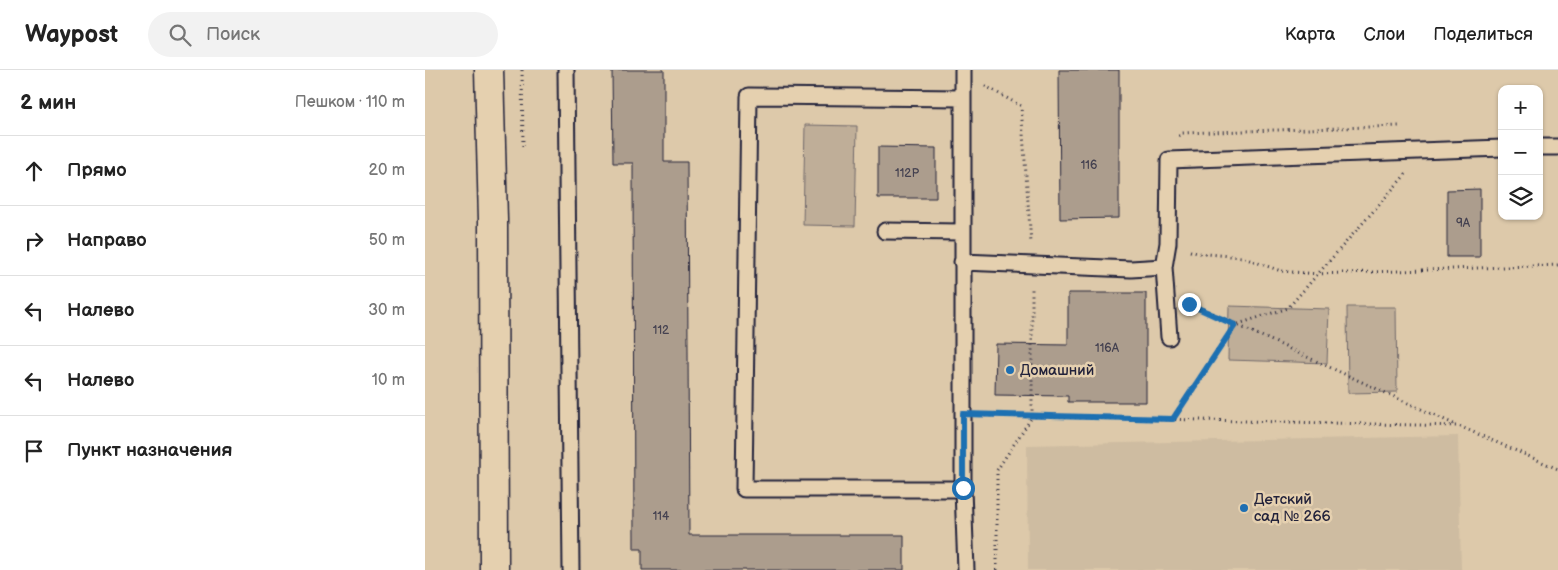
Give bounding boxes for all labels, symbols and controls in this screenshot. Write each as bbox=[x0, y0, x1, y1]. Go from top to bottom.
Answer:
search box bbox=[148, 12, 498, 57]
text: Waypost bbox=[25, 20, 118, 49]
icon: search bbox=[166, 21, 194, 49]
text: Поиск bbox=[206, 23, 260, 46]
text: Карта bbox=[1285, 24, 1335, 45]
text: Слои bbox=[1363, 24, 1405, 45]
text: Поделиться bbox=[1433, 24, 1533, 45]
map controls bbox=[1498, 85, 1543, 220]
button: + bbox=[1498, 85, 1543, 130]
text: 2 мин bbox=[20, 90, 76, 115]
text: Пешком · 110 m bbox=[295, 93, 405, 112]
button: − bbox=[1498, 130, 1543, 175]
icon: ahead bbox=[20, 157, 48, 185]
house number: 116 bbox=[1081, 158, 1097, 173]
text: Прямо bbox=[67, 159, 127, 182]
text: 20 m bbox=[369, 161, 405, 180]
house number: 112Р bbox=[895, 166, 919, 181]
button: layers bbox=[1498, 175, 1543, 220]
house number: 9А bbox=[1456, 216, 1471, 231]
icon: right bbox=[20, 227, 48, 255]
text: Направо bbox=[67, 229, 147, 252]
text: 50 m bbox=[369, 231, 405, 250]
route end bbox=[1178, 293, 1201, 316]
icon: left bbox=[20, 297, 48, 325]
text: Налево bbox=[67, 299, 134, 322]
text: 30 m bbox=[368, 301, 405, 320]
house number: 112 bbox=[653, 323, 669, 338]
house number: 116А bbox=[1095, 341, 1120, 356]
place label: Домашний bbox=[1020, 361, 1094, 380]
marker: Домашний bbox=[1004, 364, 1016, 376]
icon: left bbox=[20, 367, 48, 395]
text: Налево bbox=[67, 369, 134, 392]
text: 10 m bbox=[372, 371, 405, 390]
icon: arrive bbox=[20, 437, 48, 465]
text: Пункт назначения bbox=[67, 439, 232, 462]
route start bbox=[952, 477, 975, 500]
place label: Детский сад № 266 bbox=[1254, 490, 1331, 526]
marker: Детский сад № 266 bbox=[1238, 502, 1250, 514]
house number: 114 bbox=[653, 509, 670, 524]

